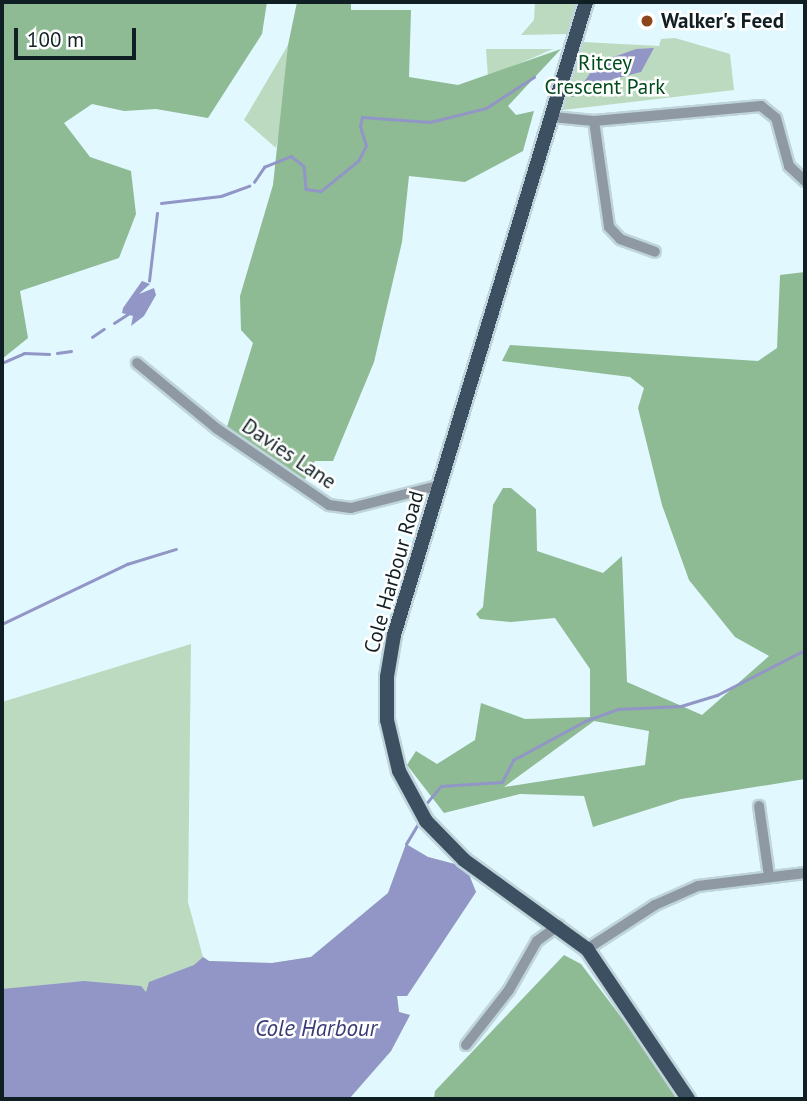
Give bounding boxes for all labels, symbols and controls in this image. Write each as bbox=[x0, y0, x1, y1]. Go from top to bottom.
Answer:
place label: Walker's Feed bbox=[661, 8, 784, 34]
marker: Walker's Feed bbox=[639, 13, 655, 29]
scale bar bbox=[18, 14, 140, 58]
text: 100 m bbox=[27, 26, 84, 53]
park label: Ritcey Crescent Park bbox=[545, 50, 665, 100]
street label: Davies Lane bbox=[237, 413, 341, 495]
street label: Cole Harbour Road bbox=[359, 488, 429, 656]
water label: Cole Harbour bbox=[255, 1014, 377, 1042]

